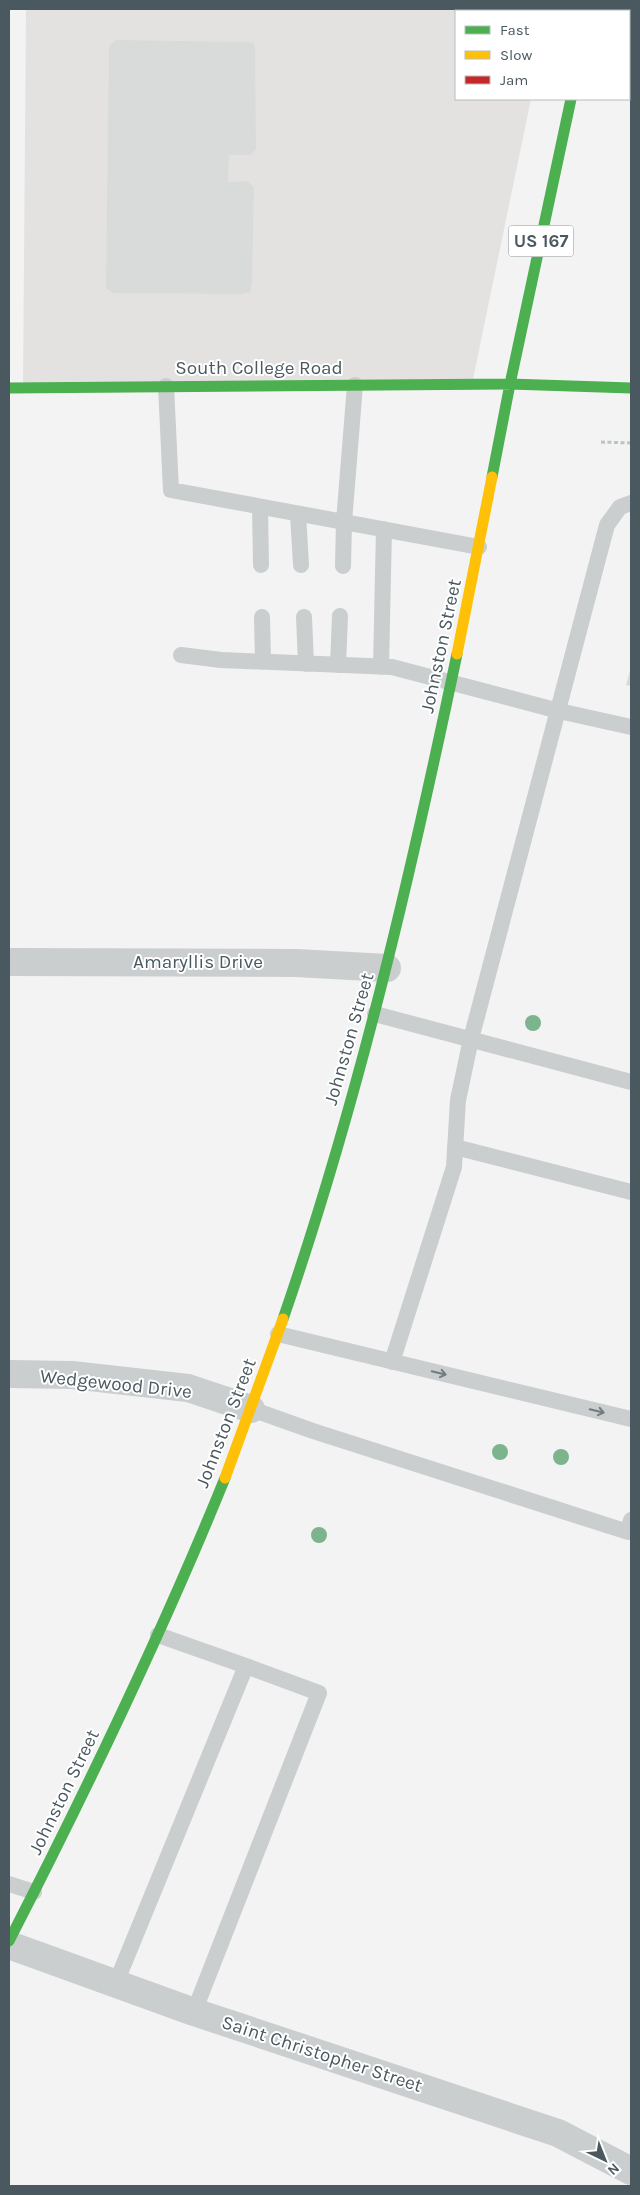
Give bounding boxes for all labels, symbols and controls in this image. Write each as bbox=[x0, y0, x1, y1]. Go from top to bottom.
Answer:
legend bbox=[455, 10, 630, 100]
text: Fast bbox=[500, 21, 530, 39]
text: Slow bbox=[500, 46, 532, 64]
text: Jam bbox=[500, 71, 528, 89]
road number: US 167 bbox=[508, 226, 574, 256]
street label: South College Road bbox=[175, 357, 343, 379]
street label: Johnston Street bbox=[416, 577, 466, 715]
street label: Amaryllis Drive bbox=[133, 951, 263, 973]
street label: Johnston Street bbox=[320, 970, 378, 1108]
street label: Johnston Street bbox=[191, 1355, 261, 1491]
street label: Wedgewood Drive bbox=[39, 1365, 193, 1403]
one-way arrow bbox=[431, 1369, 447, 1378]
one-way arrow bbox=[589, 1407, 605, 1416]
street label: Johnston Street bbox=[24, 1726, 104, 1858]
street label: Saint Christopher Street bbox=[219, 2011, 425, 2097]
north arrow bbox=[580, 2135, 630, 2185]
text: N bbox=[604, 2159, 623, 2179]

